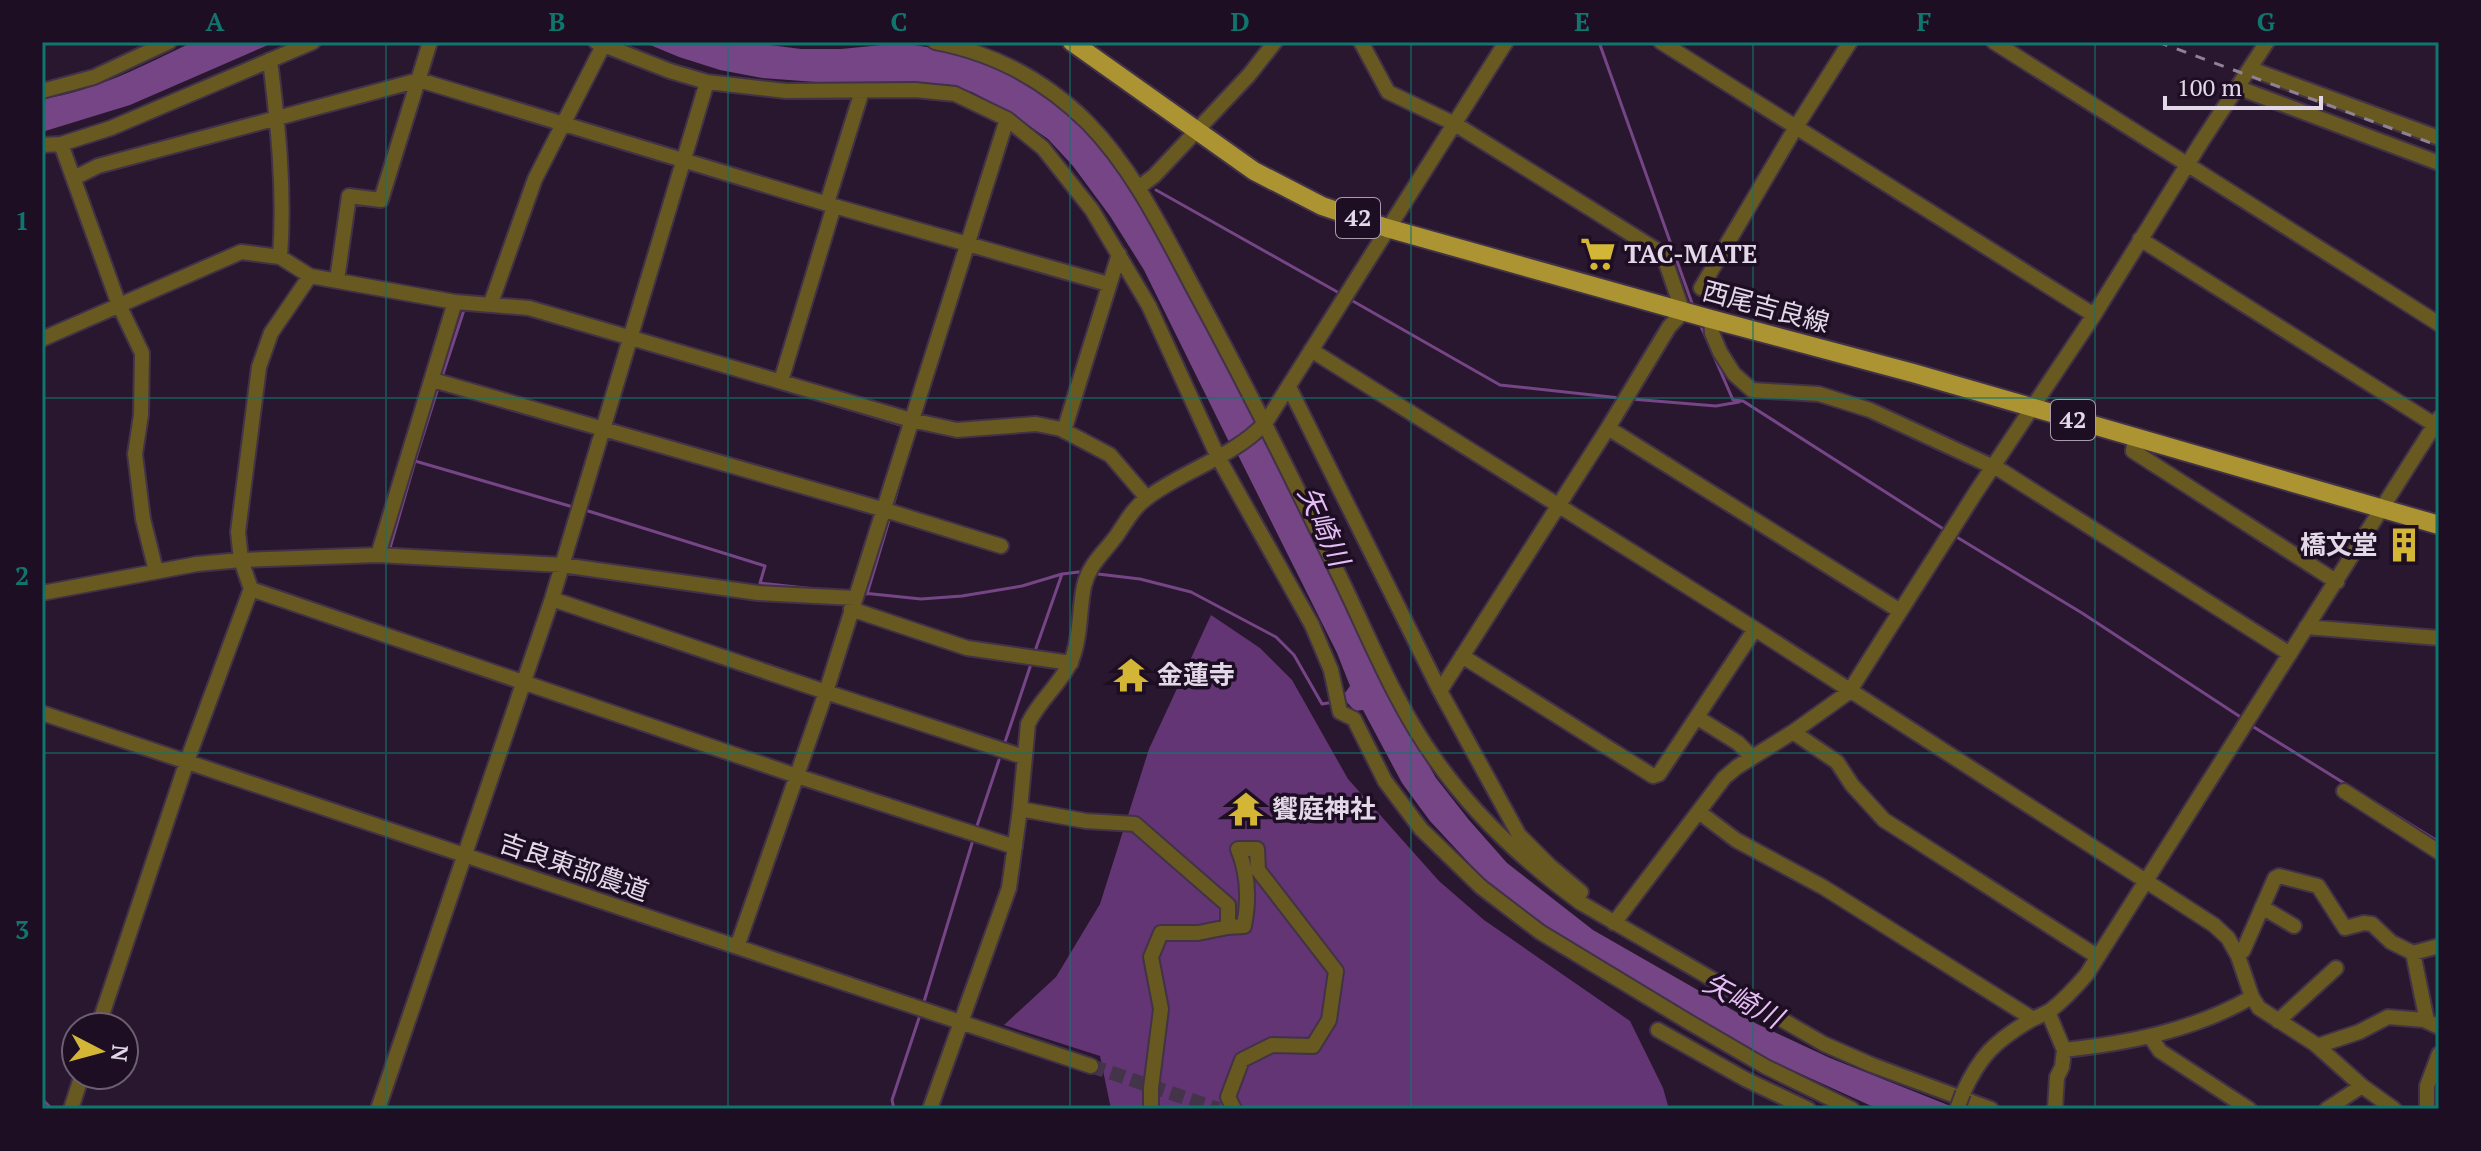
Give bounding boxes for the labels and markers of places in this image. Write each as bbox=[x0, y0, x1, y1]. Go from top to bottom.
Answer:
supermarket icon: TAC-MATE bbox=[1579, 235, 1617, 273]
place label: TAC-MATE bbox=[1624, 236, 1758, 270]
building icon: 橋文堂 bbox=[2385, 526, 2423, 564]
place label: 橋文堂 bbox=[2300, 527, 2378, 561]
temple icon: 金蓮寺 bbox=[1112, 656, 1150, 694]
place label: 金蓮寺 bbox=[1157, 657, 1235, 691]
temple icon: 饗庭神社 bbox=[1227, 790, 1265, 828]
place label: 饗庭神社 bbox=[1272, 791, 1376, 825]

